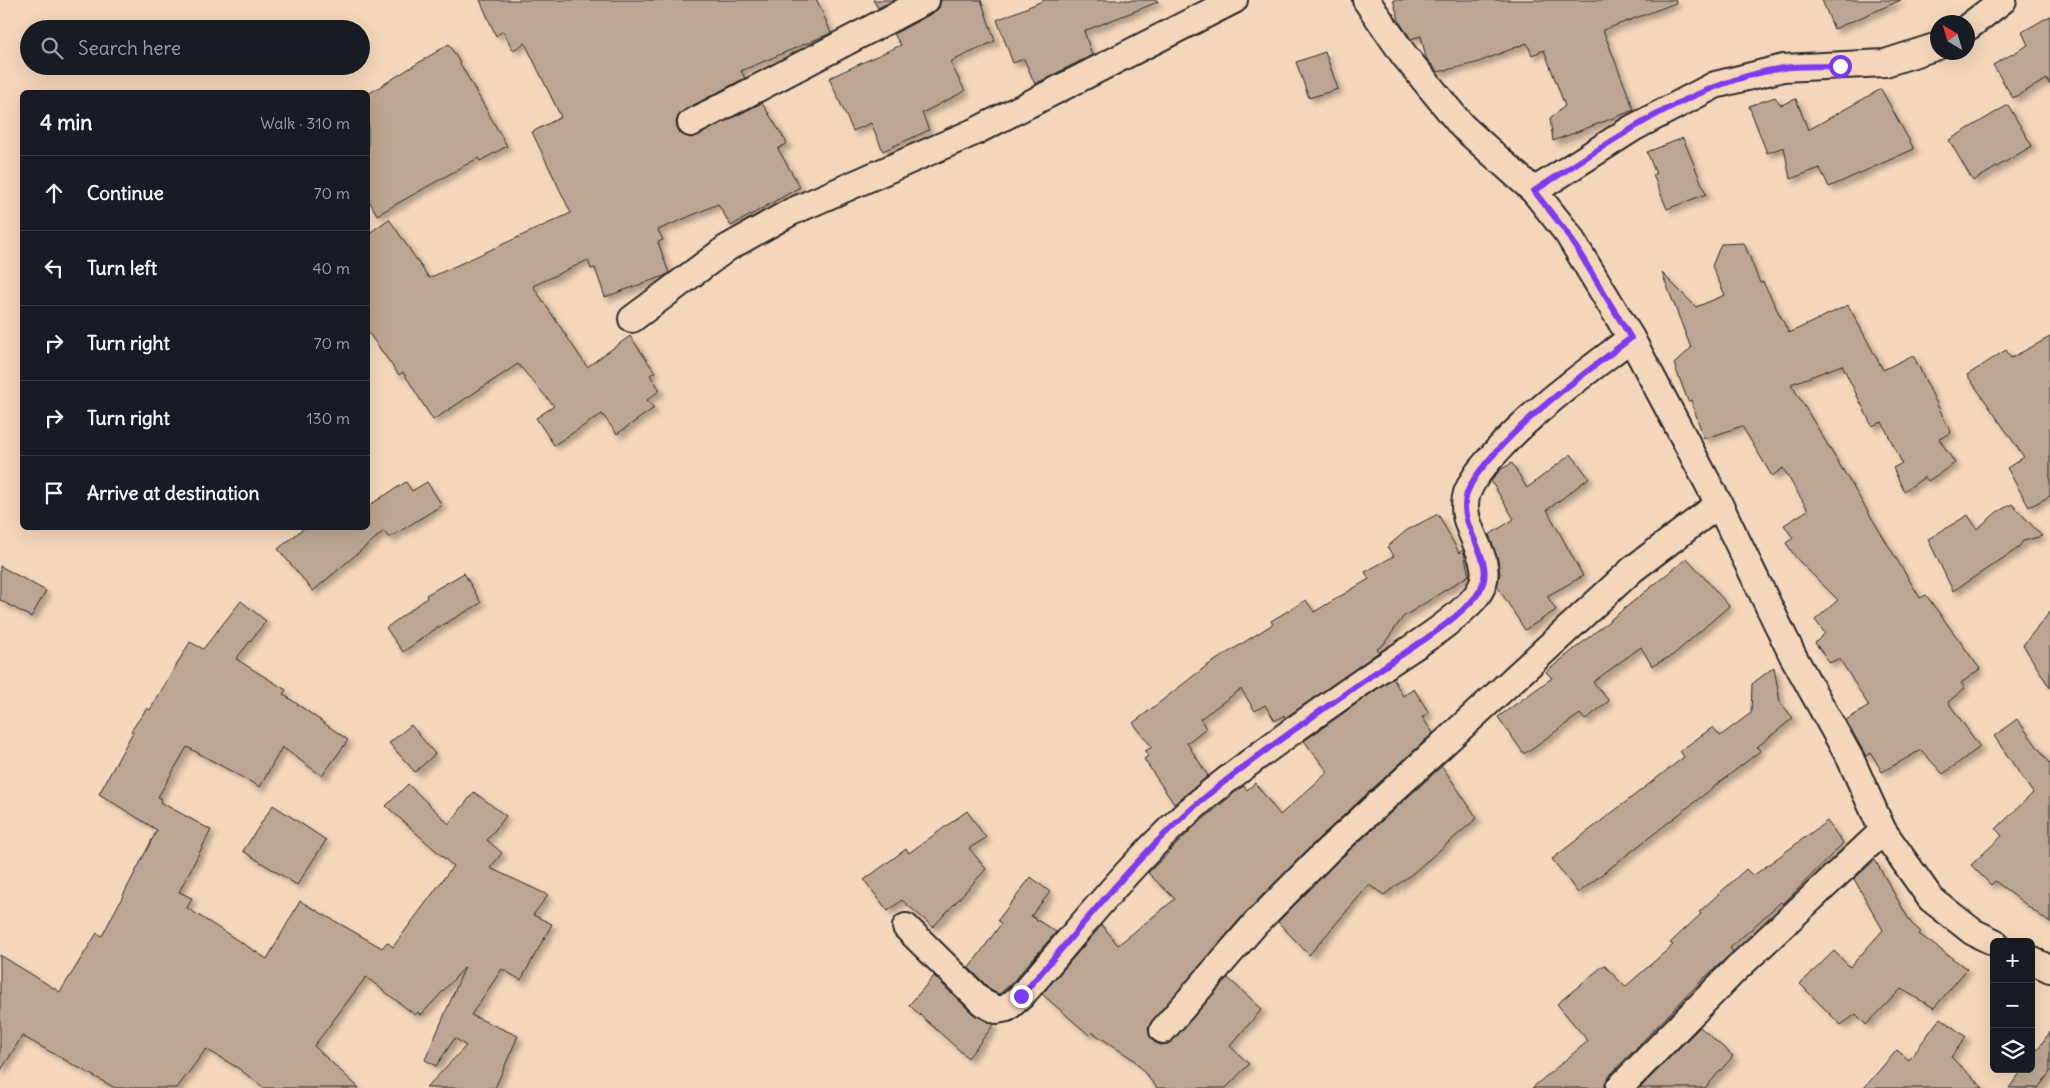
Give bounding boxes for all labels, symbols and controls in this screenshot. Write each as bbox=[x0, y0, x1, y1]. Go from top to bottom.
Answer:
north arrow bbox=[1930, 15, 1975, 60]
search box bbox=[20, 20, 370, 75]
icon: search bbox=[38, 34, 66, 62]
text: Search here bbox=[78, 36, 181, 60]
route start bbox=[1829, 55, 1852, 78]
text: 4 min bbox=[40, 109, 92, 136]
text: Walk · 310 m bbox=[260, 113, 350, 133]
icon: ahead bbox=[40, 179, 68, 207]
text: Continue bbox=[87, 181, 164, 205]
text: 70 m bbox=[314, 183, 350, 203]
icon: left bbox=[40, 254, 68, 282]
text: Turn left bbox=[87, 256, 157, 280]
text: 40 m bbox=[312, 258, 350, 278]
icon: right bbox=[40, 329, 68, 357]
text: Turn right bbox=[87, 331, 170, 355]
text: 70 m bbox=[314, 333, 350, 353]
icon: right bbox=[40, 404, 68, 432]
text: Turn right bbox=[87, 406, 170, 430]
text: 130 m bbox=[306, 408, 350, 428]
icon: arrive bbox=[40, 479, 68, 507]
text: Arrive at destination bbox=[87, 481, 260, 505]
map controls bbox=[1990, 938, 2035, 1073]
button: + bbox=[1990, 938, 2035, 983]
button: − bbox=[1990, 983, 2035, 1028]
route end bbox=[1010, 985, 1033, 1008]
button: layers bbox=[1990, 1028, 2035, 1073]

